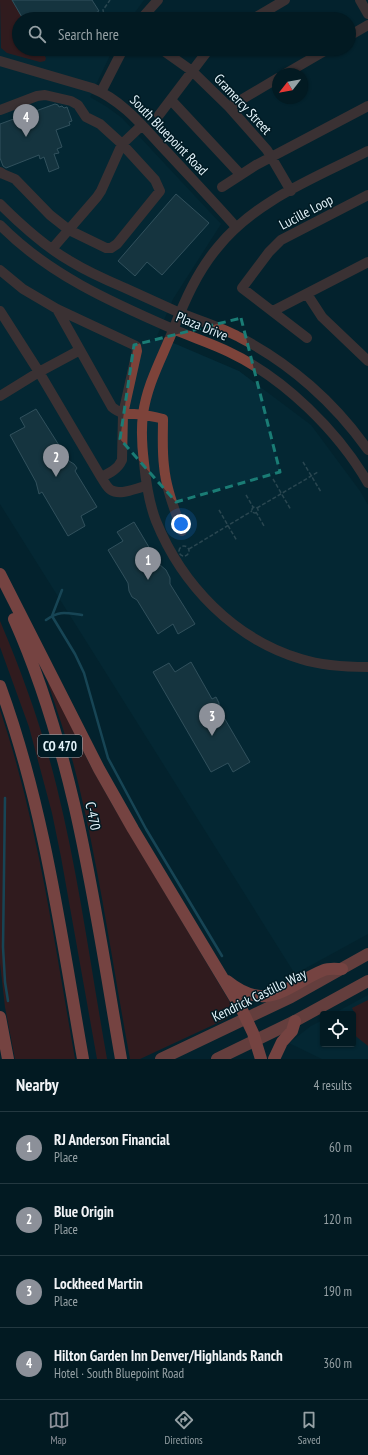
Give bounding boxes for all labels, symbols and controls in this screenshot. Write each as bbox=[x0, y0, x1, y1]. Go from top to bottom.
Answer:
search box bbox=[12, 12, 356, 56]
icon: search bbox=[26, 23, 48, 45]
text: Search here bbox=[58, 25, 119, 44]
north arrow bbox=[272, 68, 308, 104]
street label: Gramercy Street bbox=[210, 70, 276, 138]
street label: South Bluepoint Road bbox=[126, 91, 212, 179]
pin: 4 bbox=[13, 104, 39, 137]
street label: Lucille Loop bbox=[276, 190, 336, 234]
street label: Plaza Drive bbox=[173, 307, 231, 345]
pin: 2 bbox=[43, 444, 69, 477]
your location bbox=[171, 514, 191, 534]
pin: 1 bbox=[135, 547, 161, 580]
pin: 3 bbox=[199, 703, 225, 736]
road number: CO 470 bbox=[38, 735, 82, 757]
street label: C-470 bbox=[81, 800, 105, 832]
street label: Kendrick Castillo Way bbox=[209, 964, 310, 1026]
map controls bbox=[320, 1011, 356, 1047]
button: locate bbox=[320, 1011, 356, 1047]
text: Nearby bbox=[16, 1074, 59, 1096]
text: 4 results bbox=[313, 1077, 352, 1094]
text: RJ Anderson Financial bbox=[54, 1130, 170, 1149]
text: 1 bbox=[26, 1139, 32, 1156]
text: 60 m bbox=[329, 1139, 352, 1156]
text: Place bbox=[54, 1149, 78, 1166]
text: Blue Origin bbox=[54, 1202, 114, 1221]
text: 2 bbox=[26, 1211, 32, 1228]
text: 120 m bbox=[323, 1211, 352, 1228]
text: Place bbox=[54, 1221, 78, 1238]
text: Lockheed Martin bbox=[54, 1274, 143, 1293]
text: 3 bbox=[26, 1283, 32, 1300]
text: 190 m bbox=[323, 1283, 352, 1300]
text: Place bbox=[54, 1293, 78, 1310]
text: Hilton Garden Inn Denver/Highlands Ranch bbox=[54, 1346, 283, 1365]
text: 4 bbox=[26, 1355, 32, 1372]
text: 360 m bbox=[323, 1355, 352, 1372]
text: Hotel · South Bluepoint Road bbox=[54, 1365, 184, 1382]
tab: Map bbox=[48, 1409, 70, 1447]
tab: Directions bbox=[165, 1409, 203, 1447]
tab: Saved bbox=[298, 1409, 320, 1447]

